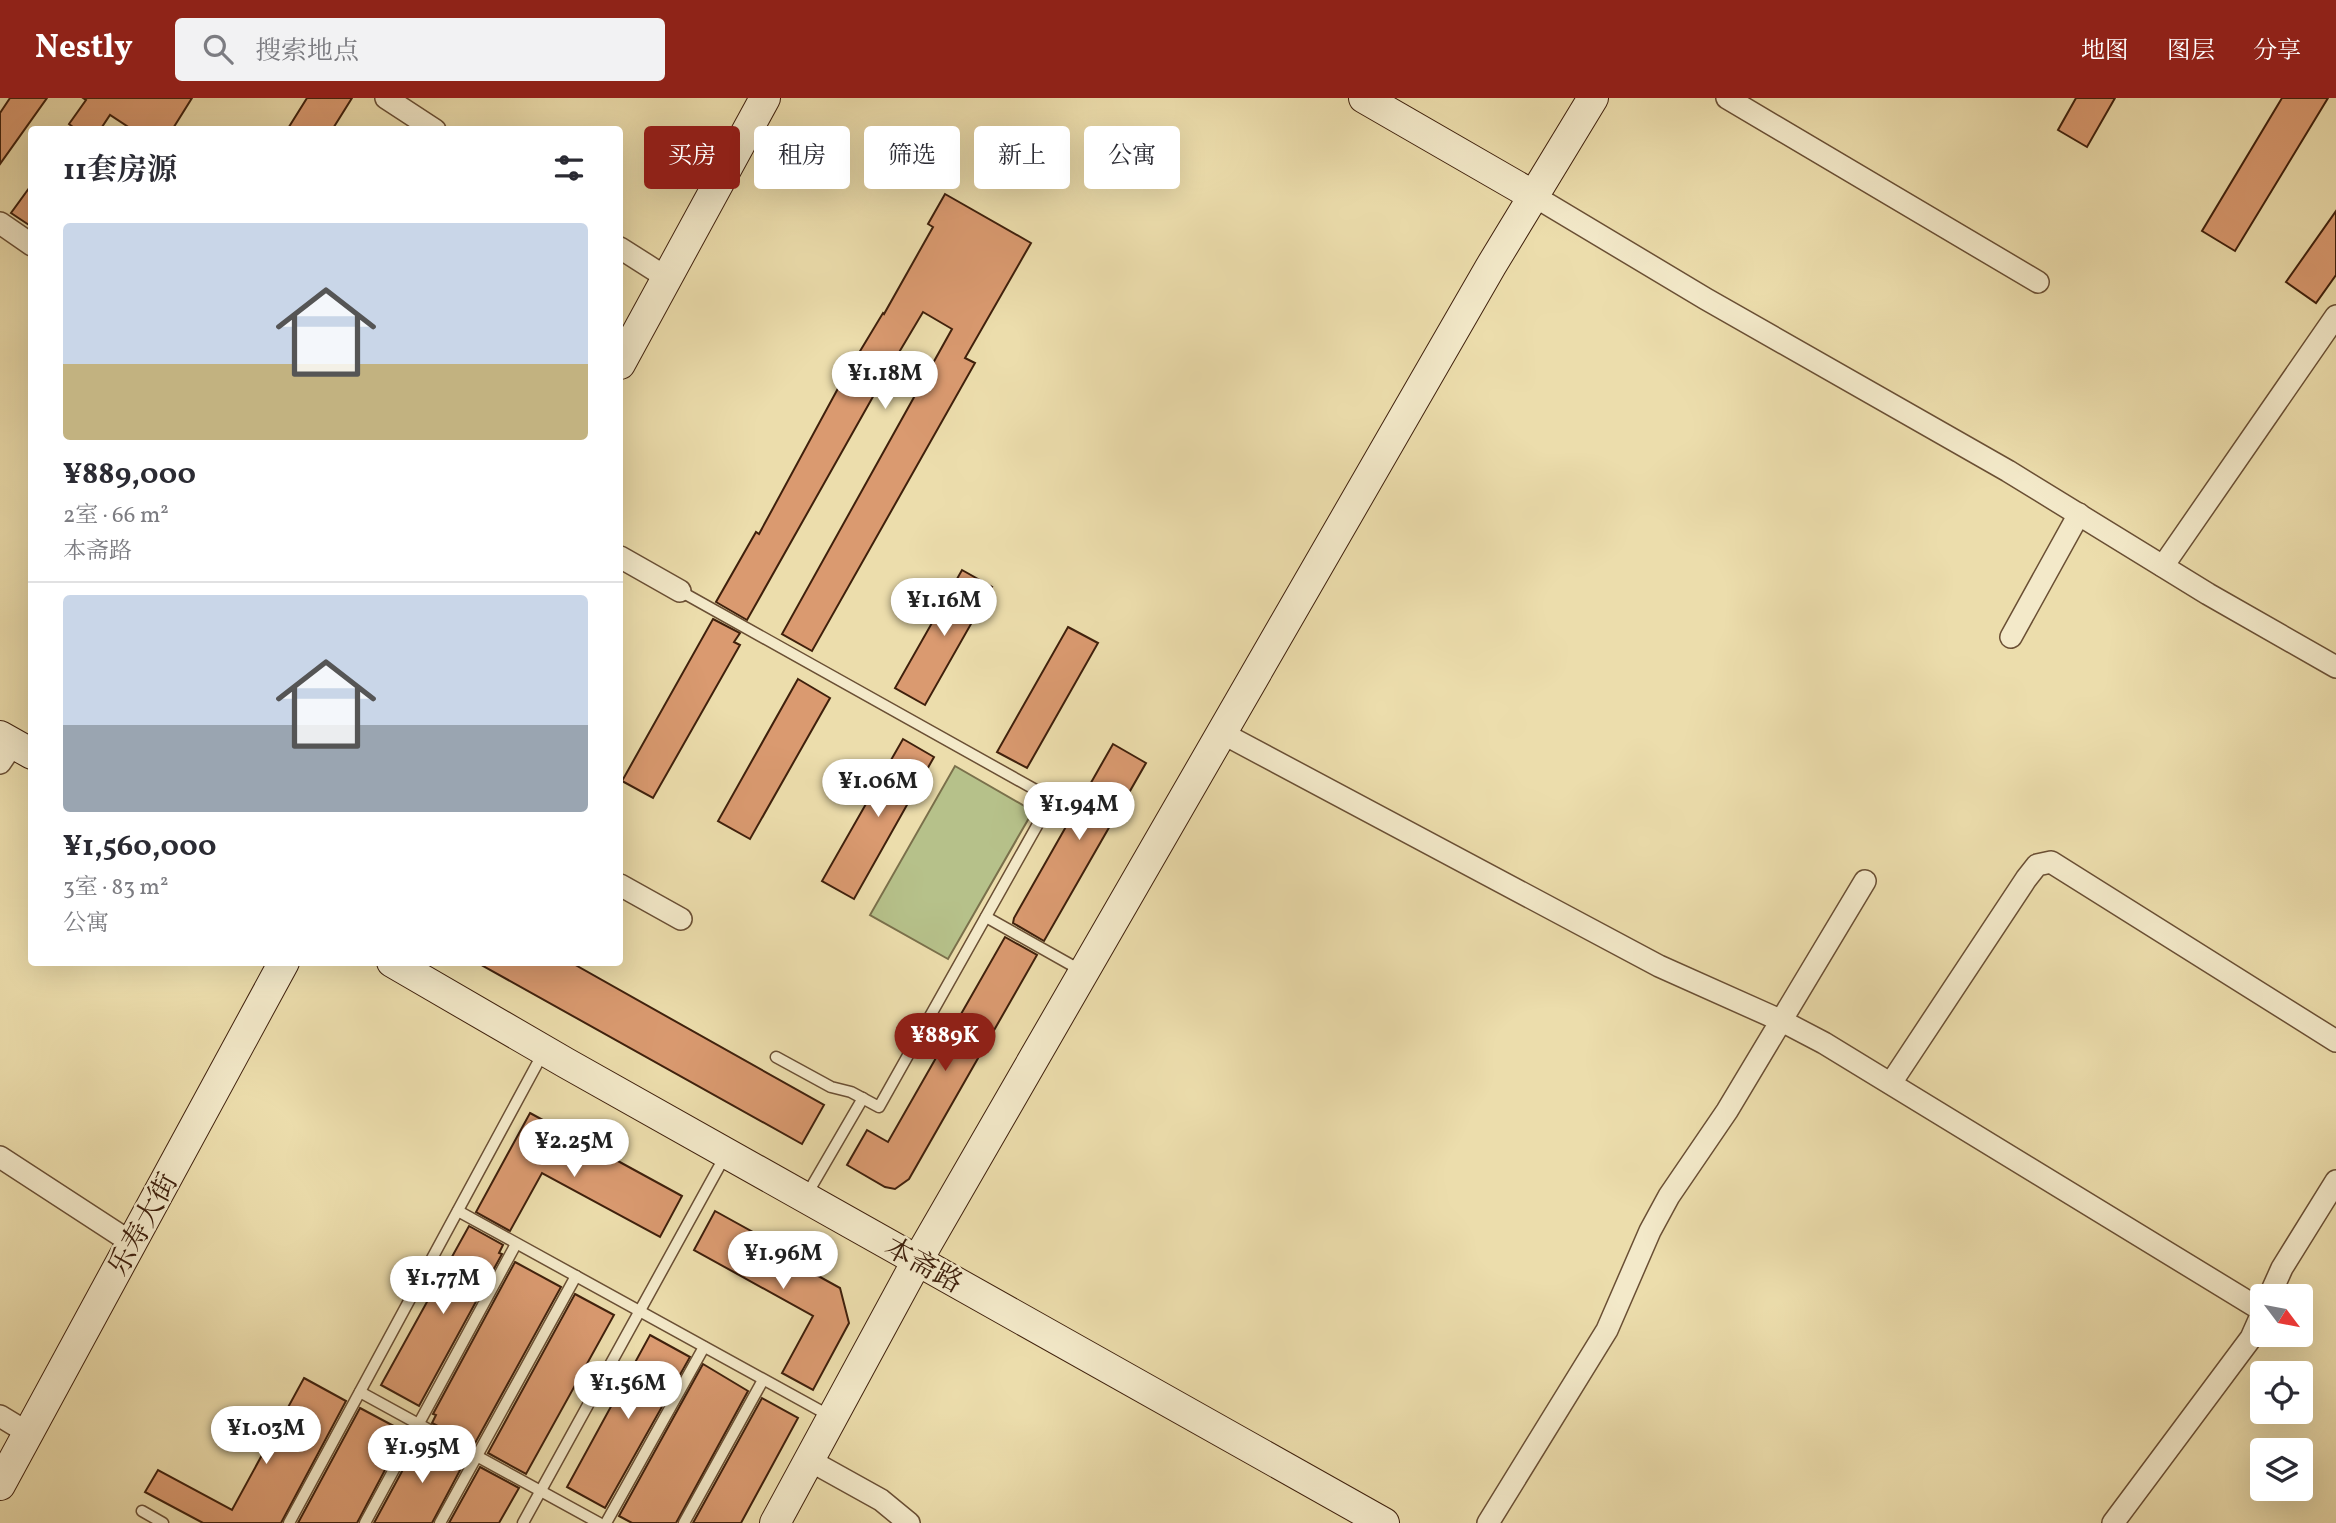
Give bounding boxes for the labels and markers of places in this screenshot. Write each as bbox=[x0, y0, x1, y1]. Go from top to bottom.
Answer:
pin: ¥1.18M bbox=[828, 352, 942, 411]
pin: ¥1.16M bbox=[887, 578, 1001, 638]
pin: ¥1.06M bbox=[821, 760, 935, 819]
pin: ¥1.94M bbox=[1022, 782, 1136, 842]
pin: ¥889K bbox=[896, 1014, 994, 1073]
pin: ¥2.25M bbox=[517, 1119, 631, 1179]
pin: ¥1.96M bbox=[726, 1232, 840, 1291]
pin: ¥1.77M bbox=[386, 1256, 500, 1316]
pin: ¥1.56M bbox=[571, 1362, 685, 1421]
pin: ¥1.03M bbox=[209, 1406, 323, 1466]
pin: ¥1.95M bbox=[365, 1426, 479, 1485]

